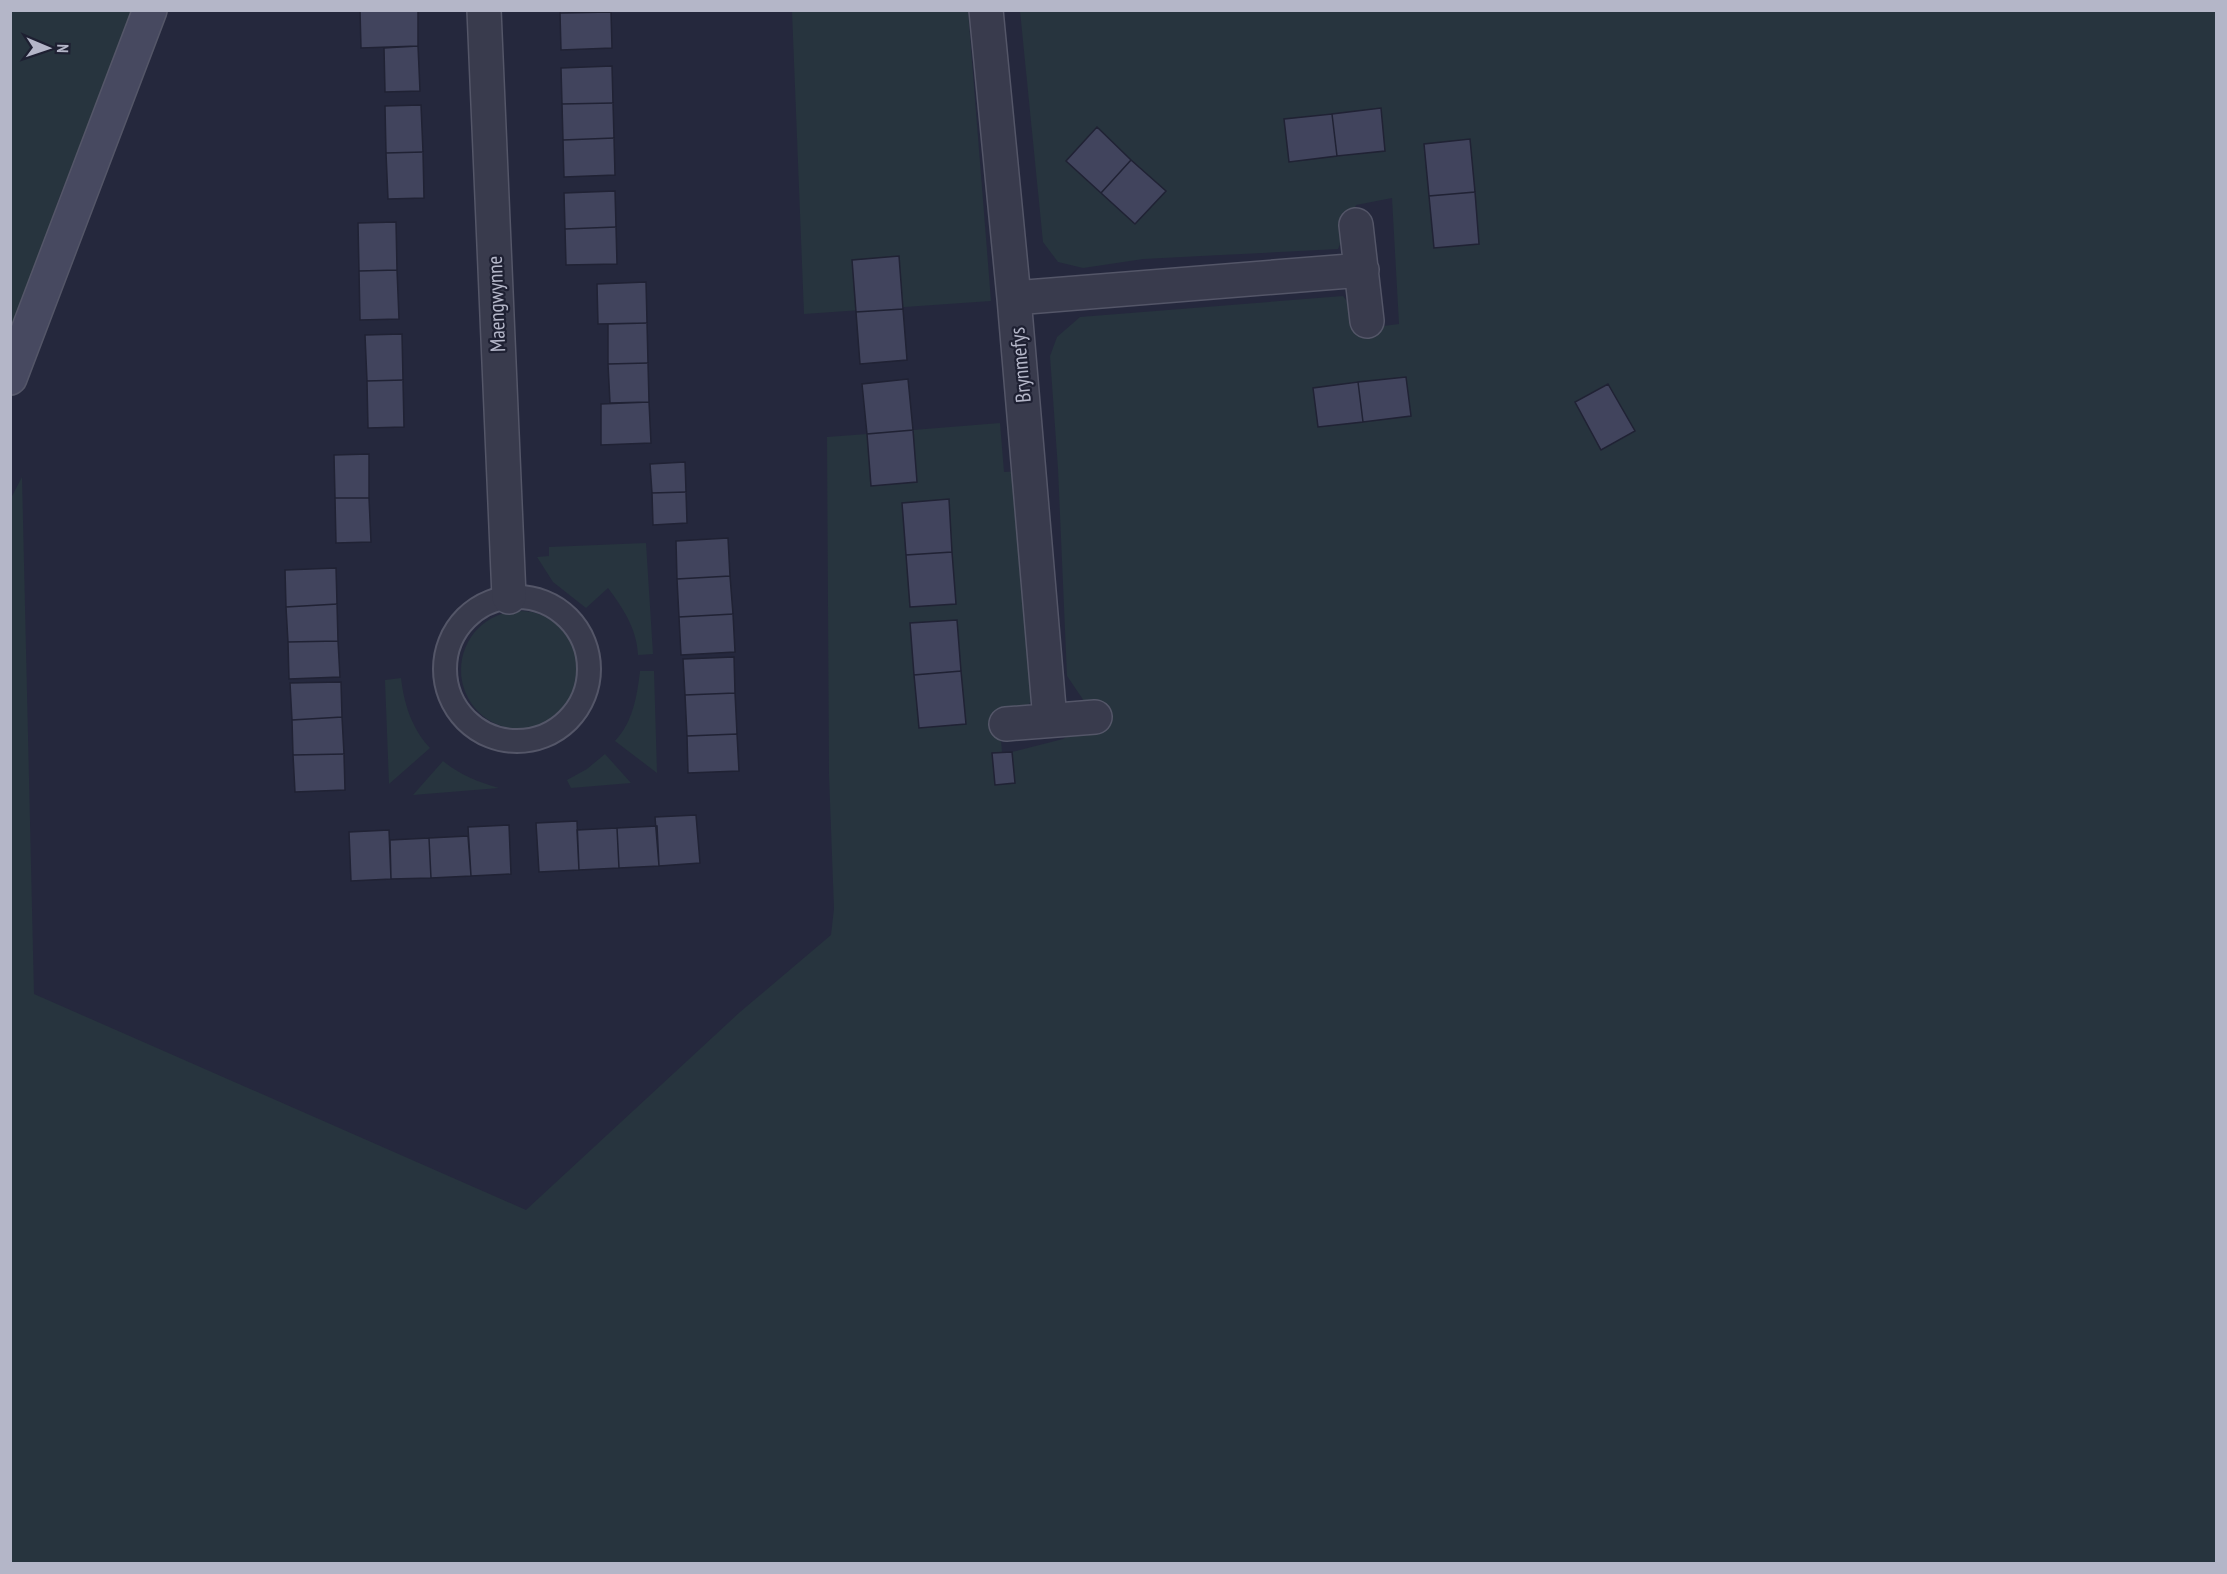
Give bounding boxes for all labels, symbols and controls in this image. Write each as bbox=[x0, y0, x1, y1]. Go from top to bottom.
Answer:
north arrow bbox=[18, 18, 78, 78]
text: N bbox=[53, 44, 73, 53]
street label: Maengwynne bbox=[481, 255, 511, 353]
street label: Brynmefys bbox=[1003, 326, 1037, 404]

